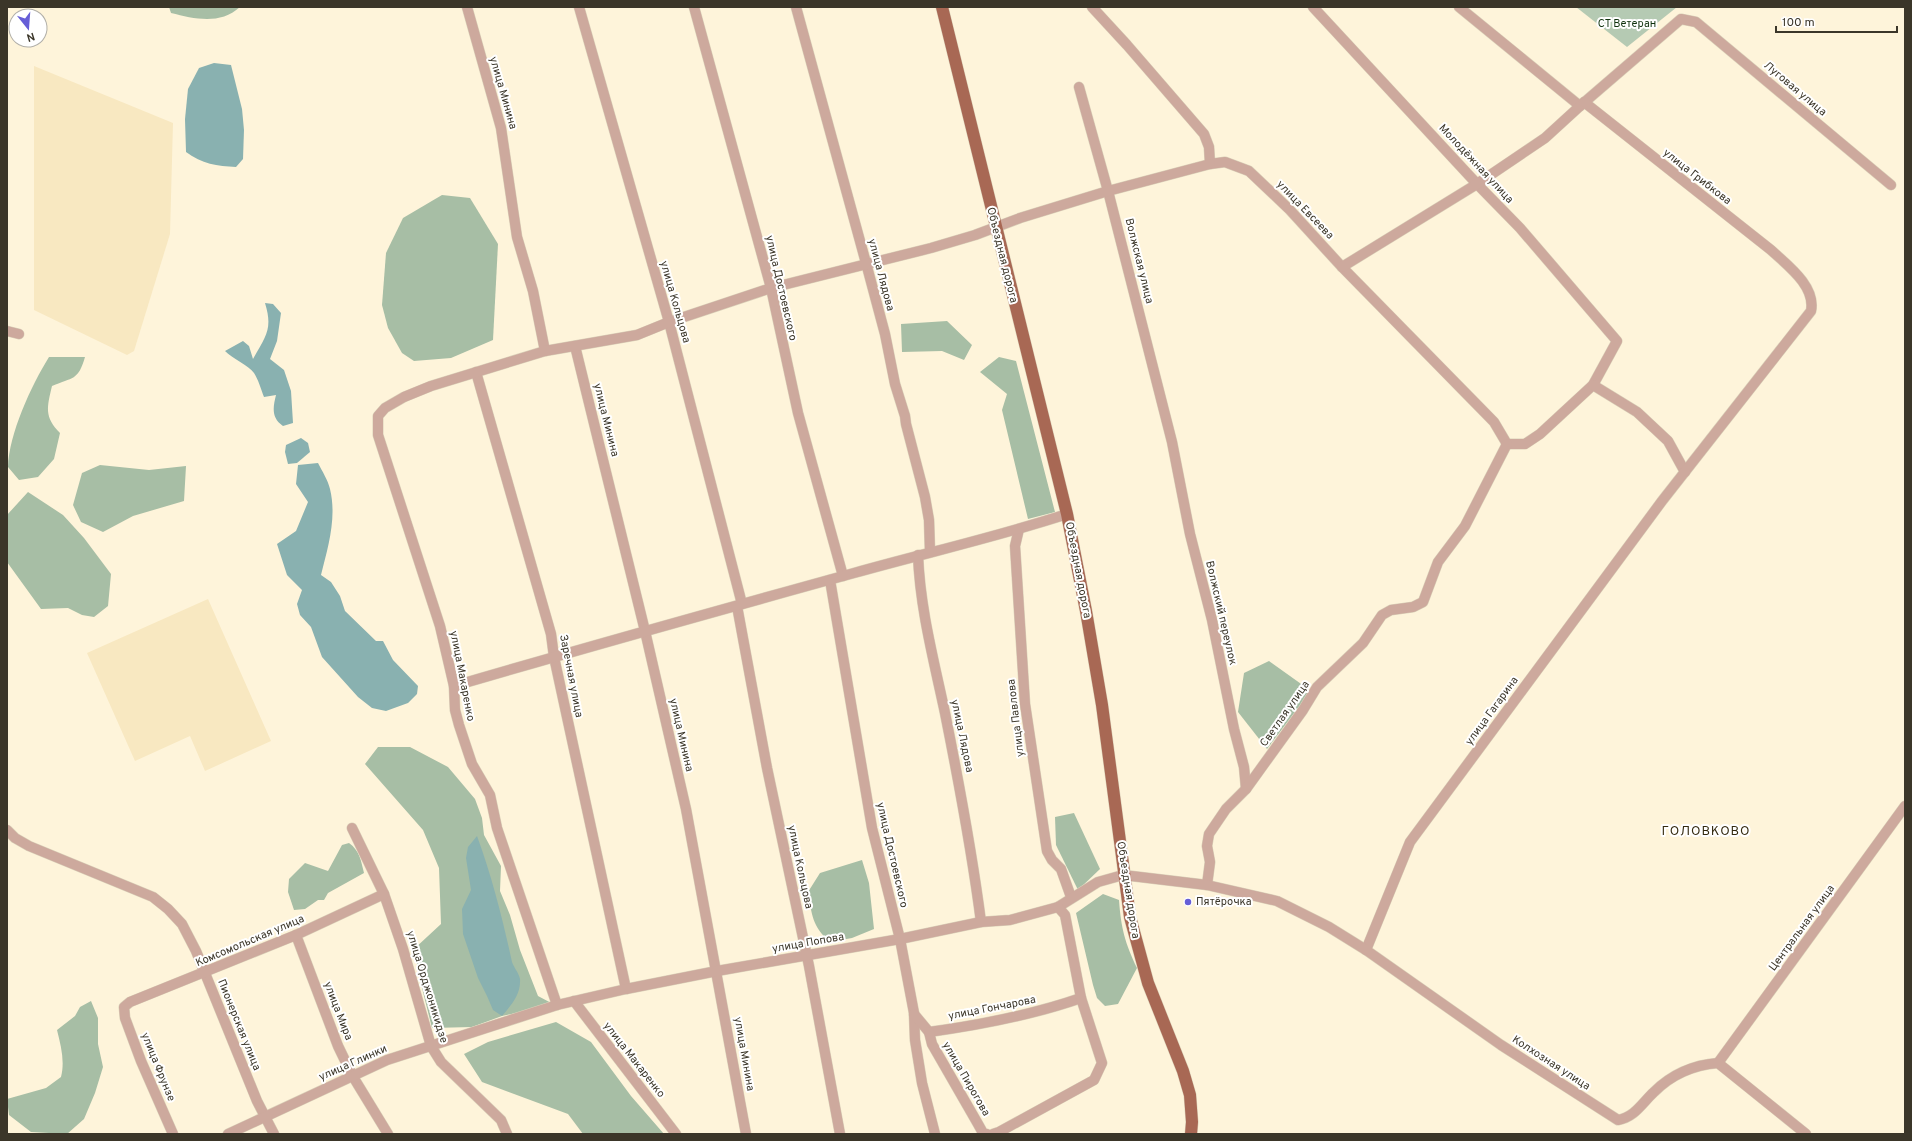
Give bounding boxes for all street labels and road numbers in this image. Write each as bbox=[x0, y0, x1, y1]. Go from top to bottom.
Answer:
street label: улица Минина bbox=[486, 55, 520, 131]
street label: Луговая улица bbox=[1761, 59, 1829, 119]
street label: Молодёжная улица bbox=[1436, 121, 1517, 207]
street label: улица Грибкова bbox=[1660, 146, 1734, 208]
street label: улица Евсеева bbox=[1273, 178, 1337, 243]
street label: Объездная дорога bbox=[983, 206, 1021, 304]
street label: Волжская улица bbox=[1122, 217, 1156, 305]
street label: улица Достоевского bbox=[762, 234, 800, 342]
street label: улица Лядова bbox=[865, 237, 897, 313]
street label: улица Кольцова bbox=[657, 259, 693, 345]
street label: улица Минина bbox=[590, 382, 622, 458]
street label: Объездная дорога bbox=[1062, 521, 1094, 620]
street label: Волжский переулок bbox=[1202, 560, 1240, 666]
street label: улица Макаренко bbox=[446, 630, 478, 722]
street label: Заречная улица bbox=[556, 633, 586, 719]
street label: улица Гагарина bbox=[1462, 674, 1522, 748]
street label: улица Павлова bbox=[1004, 678, 1028, 758]
street label: Светлая улица bbox=[1257, 678, 1313, 750]
street label: улица Минина bbox=[666, 697, 696, 773]
street label: улица Лядова bbox=[947, 698, 977, 774]
street label: улица Достоевского bbox=[873, 801, 911, 909]
street label: улица Кольцова bbox=[784, 824, 816, 910]
street label: Объездная дорога bbox=[1113, 840, 1143, 940]
street label: Центральная улица bbox=[1766, 882, 1838, 974]
street label: Комсомольская улица bbox=[194, 912, 307, 970]
street label: улица Орджоникидзе bbox=[403, 929, 451, 1045]
street label: улица Попова bbox=[771, 930, 845, 956]
street label: Пионерская улица bbox=[214, 977, 264, 1073]
street label: улица Мира bbox=[320, 980, 356, 1042]
street label: улица Гончарова bbox=[947, 993, 1037, 1023]
street label: улица Минина bbox=[731, 1016, 757, 1092]
street label: улица Макаренко bbox=[600, 1019, 668, 1101]
street label: улица Фрунзе bbox=[138, 1030, 178, 1104]
street label: Колхозная улица bbox=[1509, 1033, 1593, 1094]
street label: улица Пирогова bbox=[939, 1039, 993, 1119]
street label: улица Глинки bbox=[317, 1042, 389, 1084]

